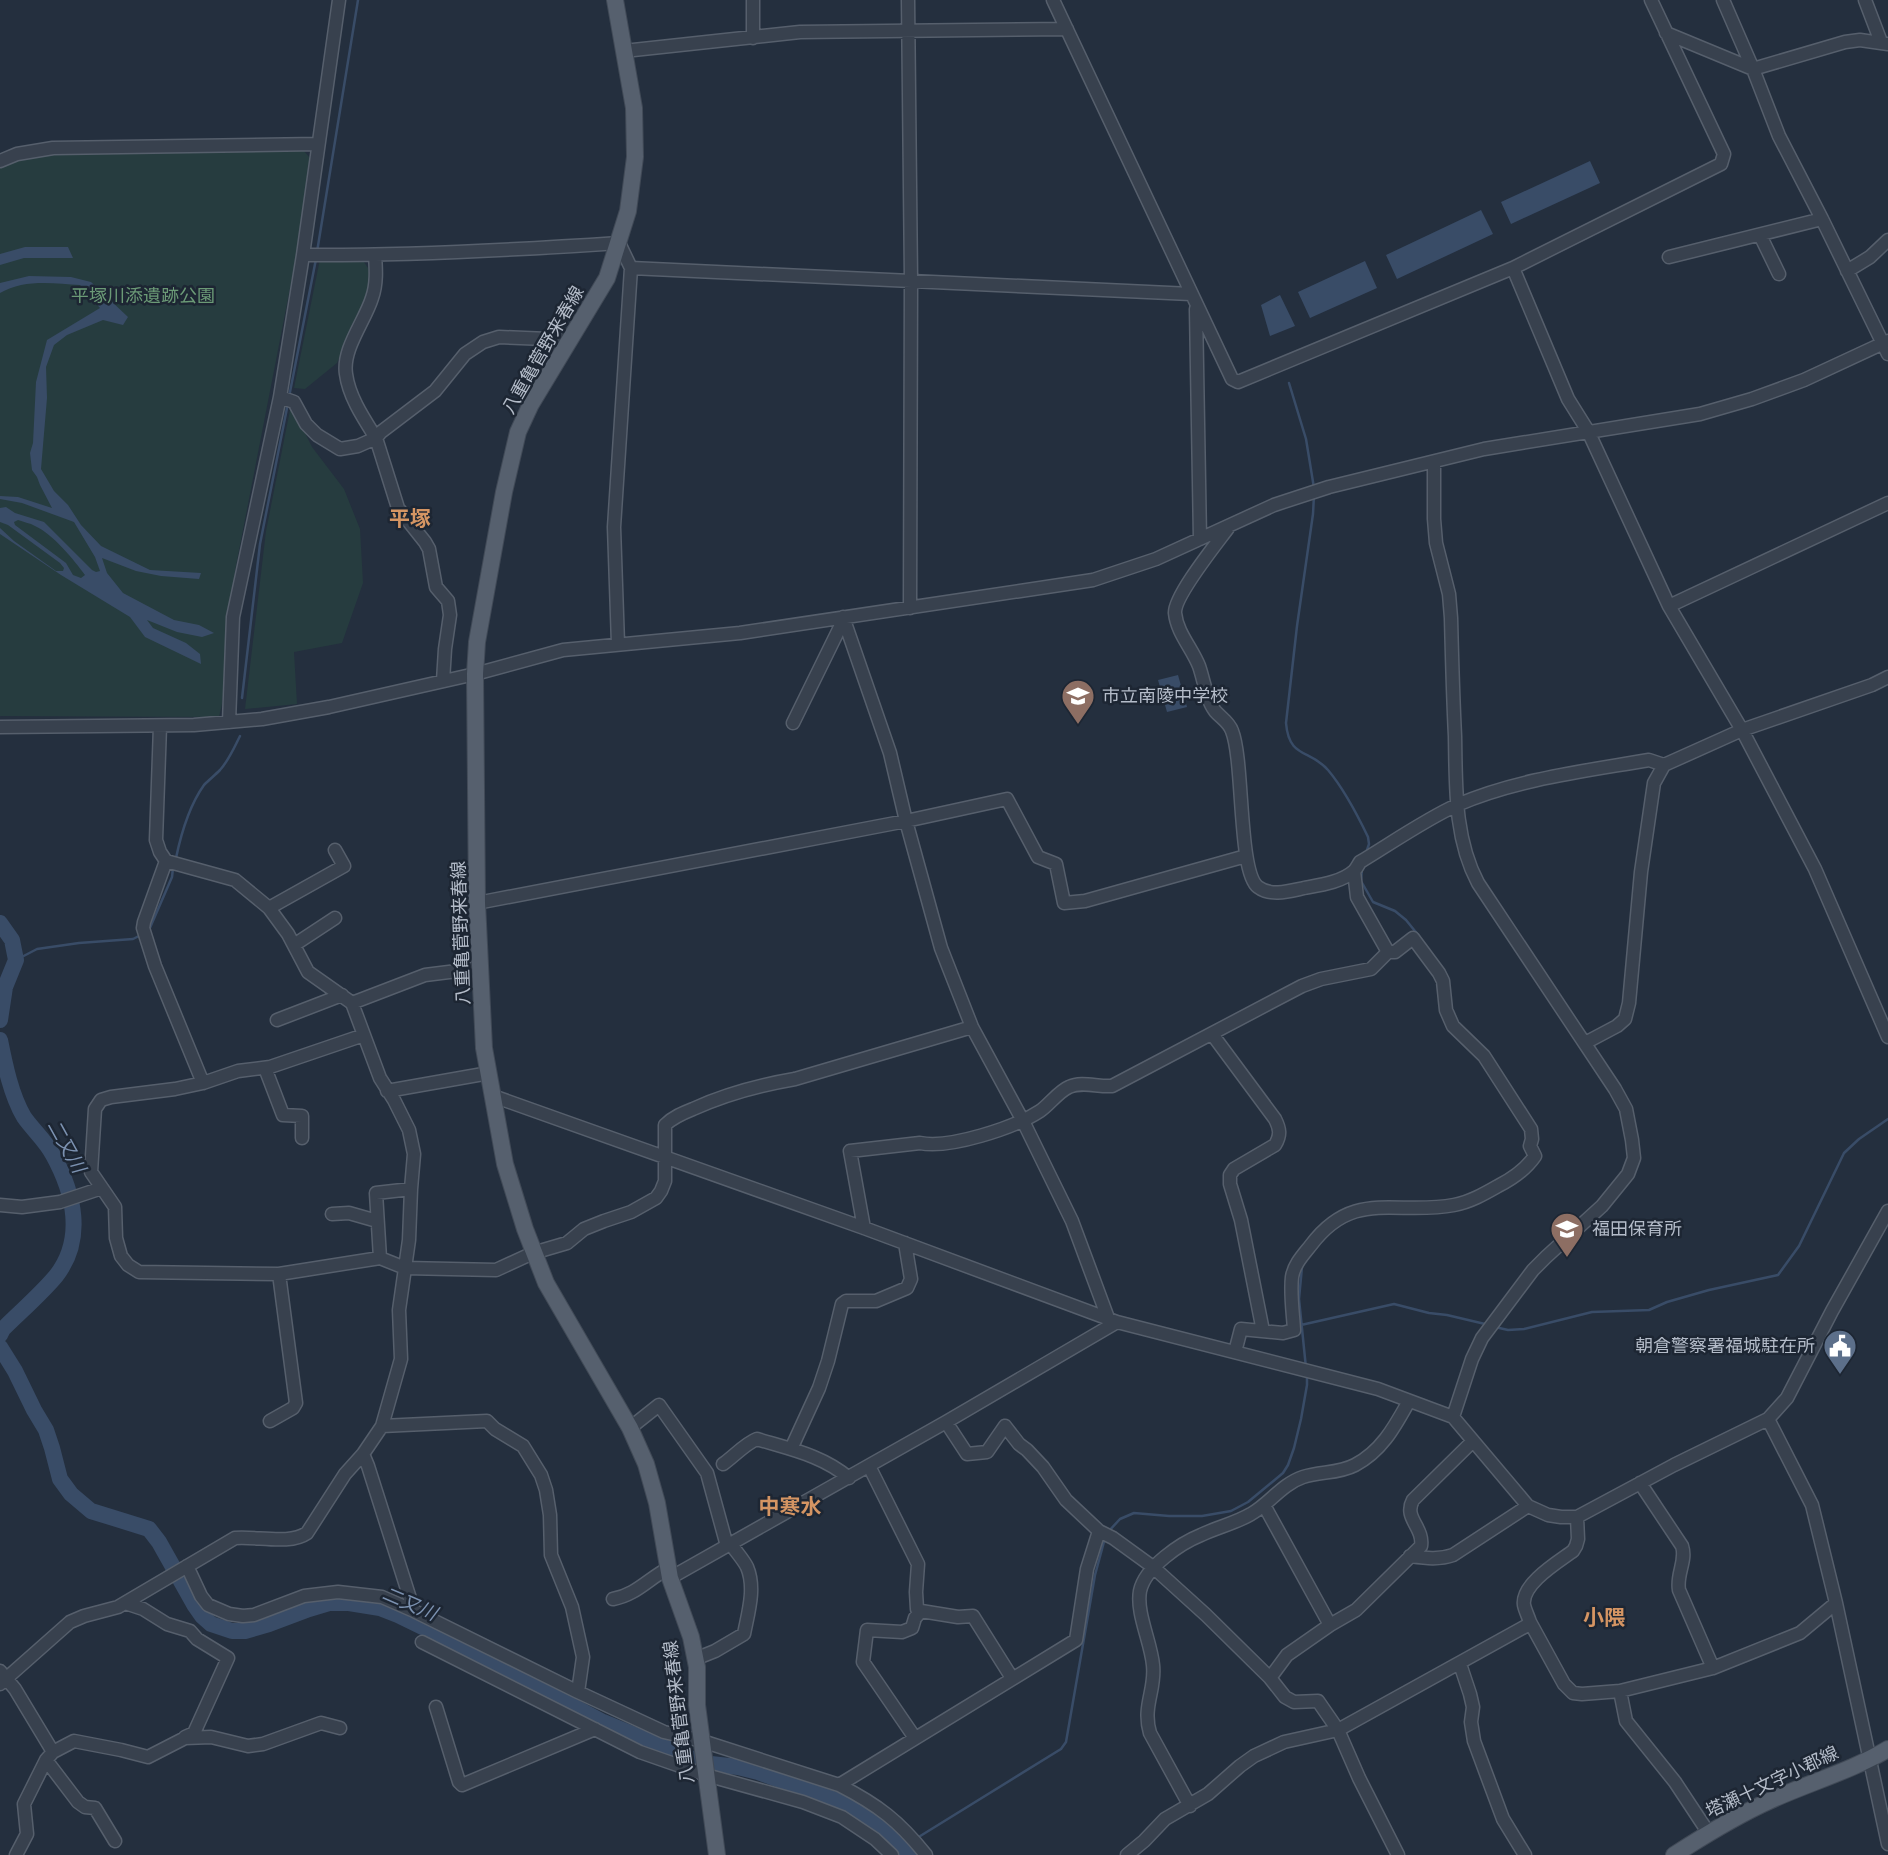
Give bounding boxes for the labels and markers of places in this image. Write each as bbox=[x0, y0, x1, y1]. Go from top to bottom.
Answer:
school or university icon: 市立南陵中学校 bbox=[1059, 677, 1097, 726]
place label: 市立南陵中学校 bbox=[1102, 684, 1228, 709]
school or university icon: 福田保育所 bbox=[1548, 1210, 1586, 1259]
place label: 福田保育所 bbox=[1592, 1217, 1682, 1242]
public building icon: 朝倉警察署福城駐在所 bbox=[1821, 1327, 1859, 1376]
place label: 朝倉警察署福城駐在所 bbox=[1635, 1334, 1815, 1359]

